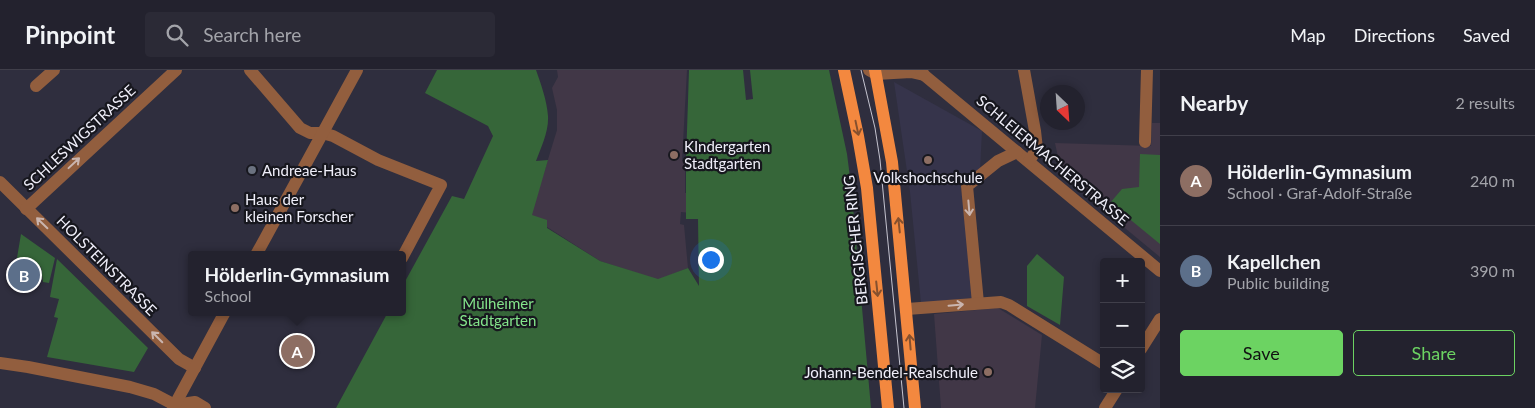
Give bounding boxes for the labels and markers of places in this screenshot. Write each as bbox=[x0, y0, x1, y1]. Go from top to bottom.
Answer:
place label: KIndergarten Stadtgarten bbox=[684, 137, 770, 172]
marker: KIndergarten Stadtgarten bbox=[668, 149, 680, 161]
marker: Volkshochschule bbox=[922, 154, 934, 166]
place label: Andreae-Haus bbox=[262, 161, 356, 179]
marker: Andreae-Haus bbox=[246, 164, 258, 176]
place label: Volkshochschule bbox=[873, 168, 983, 186]
place label: Haus der kleinen Forscher bbox=[245, 190, 354, 225]
marker: Haus der kleinen Forscher bbox=[229, 202, 241, 214]
pin: B bbox=[8, 256, 40, 294]
pin: A bbox=[281, 332, 313, 370]
place label: Johann-Bendel-Realschule bbox=[804, 363, 978, 381]
marker: Johann-Bendel-Realschule bbox=[982, 366, 994, 378]

